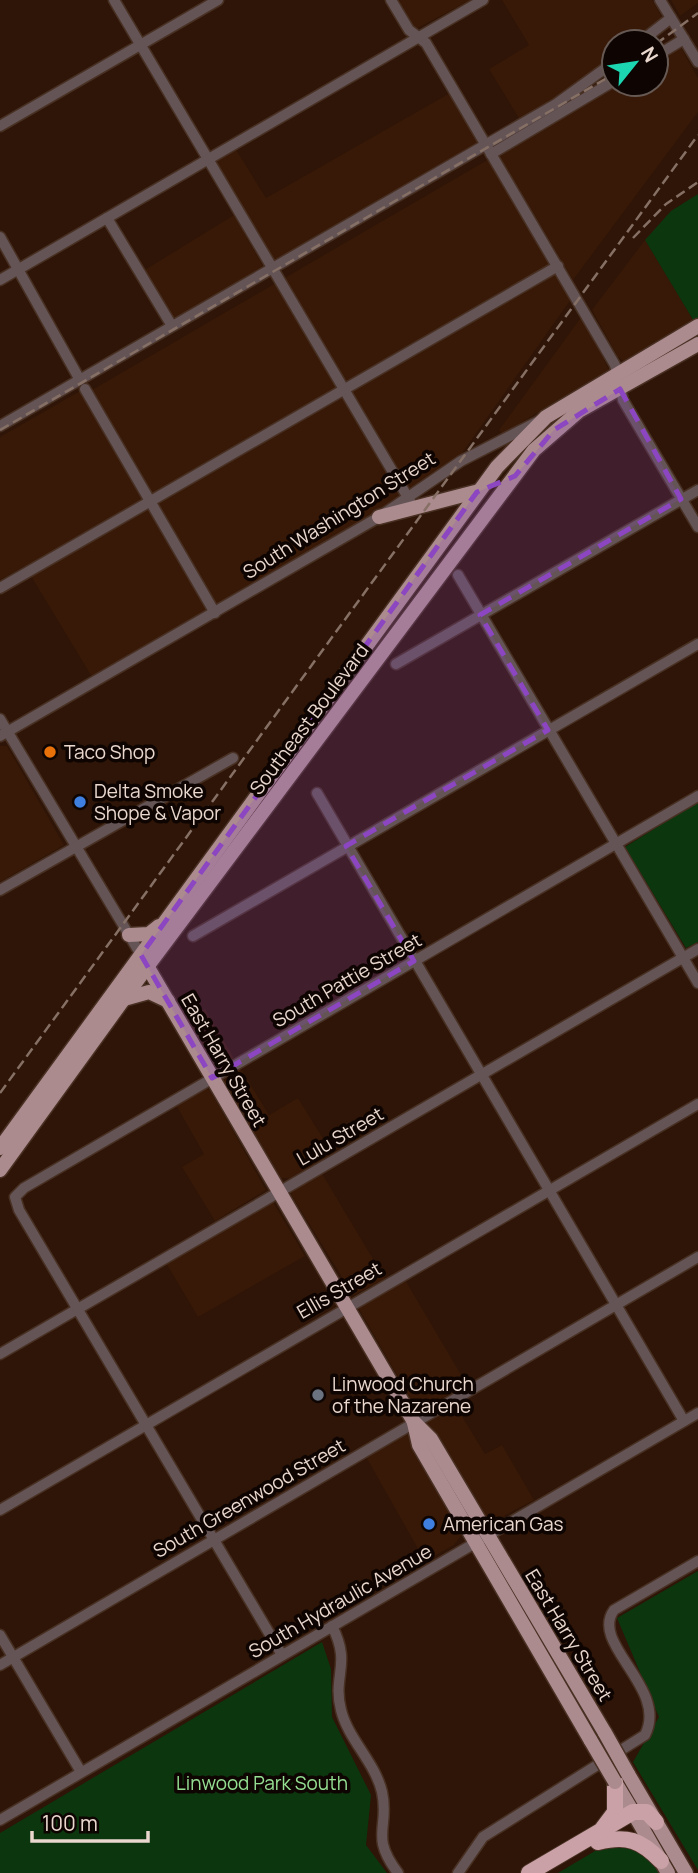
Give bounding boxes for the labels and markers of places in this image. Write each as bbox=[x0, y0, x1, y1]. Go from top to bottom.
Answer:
place label: Taco Shop bbox=[64, 739, 155, 765]
marker: Taco Shop bbox=[42, 744, 58, 760]
place label: Delta Smoke Shope & Vapor bbox=[94, 778, 221, 826]
marker: Delta Smoke Shope & Vapor bbox=[72, 794, 88, 810]
place label: Linwood Church of the Nazarene bbox=[332, 1371, 474, 1419]
marker: Linwood Church of the Nazarene bbox=[310, 1387, 326, 1403]
place label: American Gas bbox=[443, 1511, 564, 1537]
marker: American Gas bbox=[421, 1516, 437, 1532]

